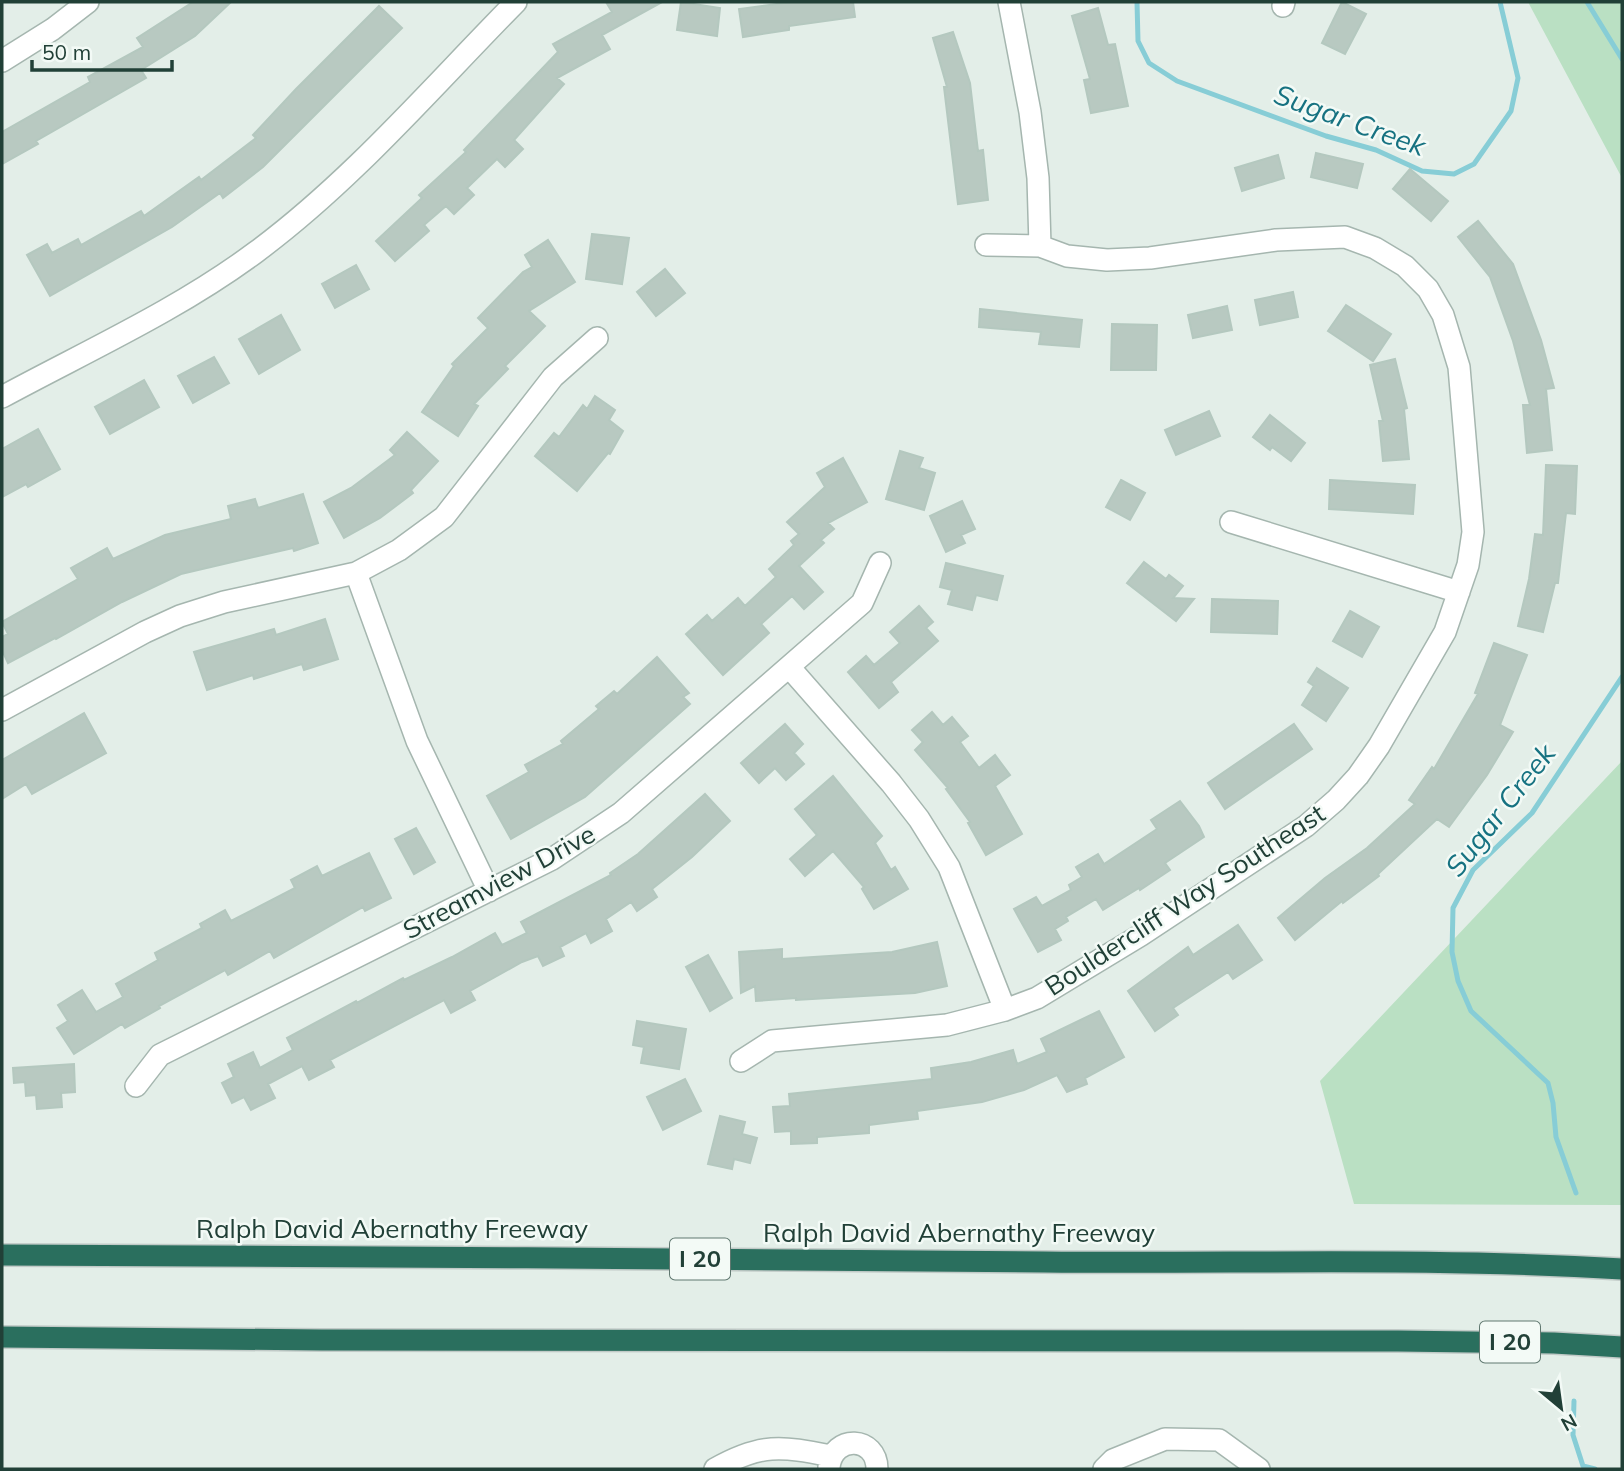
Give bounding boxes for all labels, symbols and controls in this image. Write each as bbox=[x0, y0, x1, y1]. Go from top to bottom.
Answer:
scale bar bbox=[32, 28, 172, 72]
text: 50 m bbox=[42, 39, 91, 65]
water label: Sugar Creek bbox=[1270, 76, 1432, 164]
water label: Sugar Creek bbox=[1437, 735, 1563, 883]
street label: Bouldercliff Way Southeast bbox=[1038, 797, 1331, 1003]
street label: Streamview Drive bbox=[397, 817, 601, 946]
street label: Ralph David Abernathy Freeway bbox=[196, 1212, 588, 1245]
street label: Ralph David Abernathy Freeway bbox=[763, 1216, 1155, 1249]
road number: I 20 bbox=[670, 1238, 730, 1280]
road number: I 20 bbox=[1480, 1322, 1540, 1362]
north arrow bbox=[1526, 1373, 1596, 1443]
text: N bbox=[1557, 1409, 1581, 1437]

